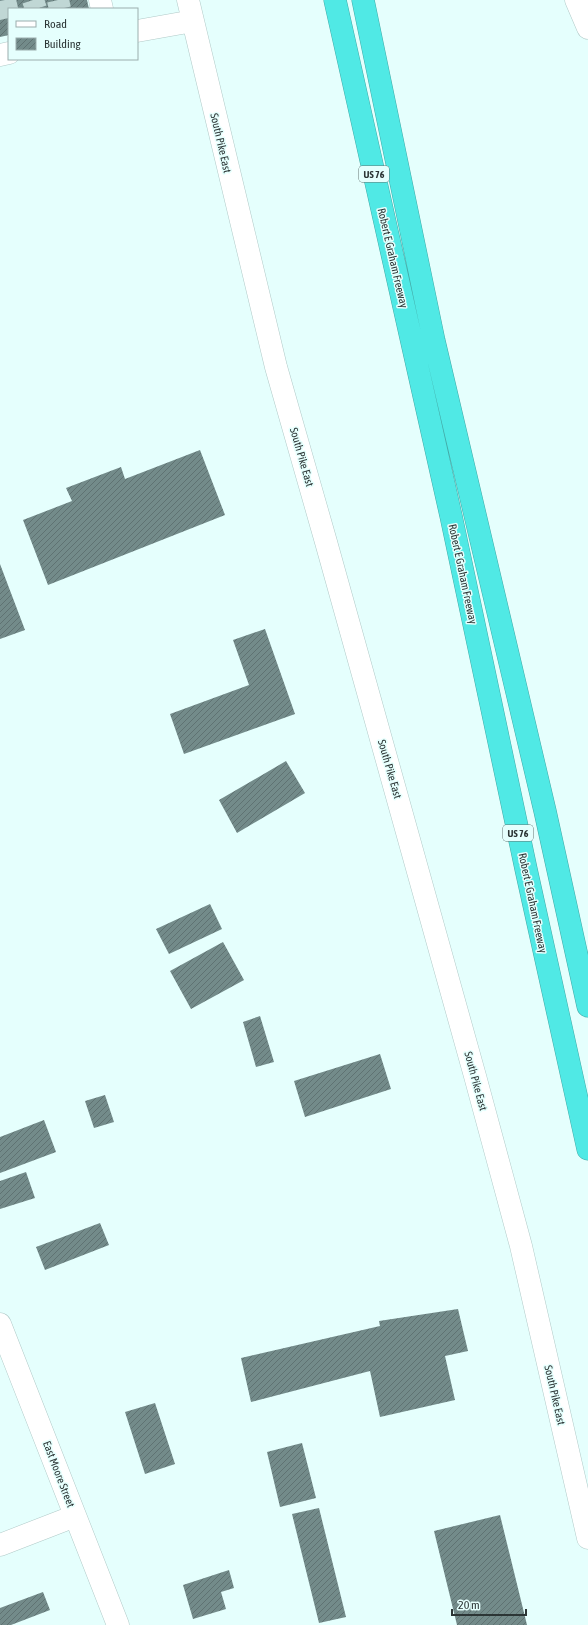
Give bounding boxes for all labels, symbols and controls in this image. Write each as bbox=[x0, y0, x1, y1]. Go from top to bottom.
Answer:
legend bbox=[8, 8, 138, 60]
text: Road bbox=[44, 17, 67, 31]
text: Building bbox=[44, 37, 82, 51]
street label: South Pike East bbox=[208, 112, 234, 174]
road number: US 76 bbox=[359, 166, 389, 182]
street label: Robert E Graham Freeway bbox=[376, 207, 410, 310]
street label: South Pike East bbox=[288, 426, 316, 488]
street label: Robert E Graham Freeway bbox=[447, 523, 480, 626]
street label: South Pike East bbox=[376, 738, 404, 800]
road number: US 76 bbox=[503, 825, 533, 841]
street label: Robert E Graham Freeway bbox=[517, 852, 550, 955]
street label: South Pike East bbox=[462, 1050, 490, 1112]
street label: South Pike East bbox=[542, 1364, 568, 1426]
street label: East Moore Street bbox=[41, 1439, 77, 1509]
scale bar bbox=[452, 1591, 526, 1617]
text: 20 m bbox=[458, 1598, 480, 1612]

